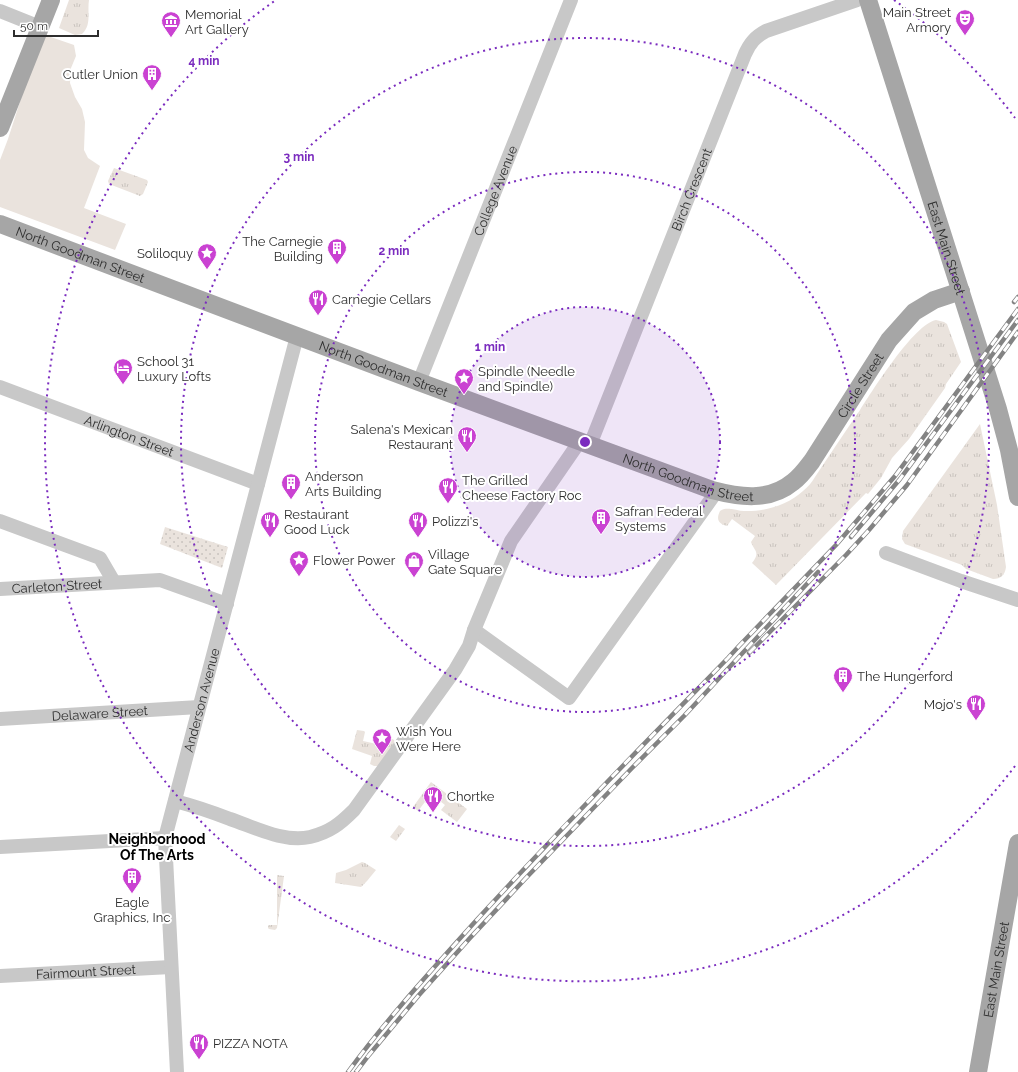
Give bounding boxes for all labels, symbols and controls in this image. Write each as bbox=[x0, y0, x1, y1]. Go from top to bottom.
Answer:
place label: Main Street Armory bbox=[883, 5, 952, 35]
place label: Memorial Art Gallery bbox=[185, 7, 249, 37]
theatre icon: Main Street Armory bbox=[954, 8, 976, 36]
museum icon: Memorial Art Gallery bbox=[160, 10, 182, 38]
scale bar bbox=[14, 12, 98, 38]
text: 50 m bbox=[20, 19, 48, 33]
text: 4 min bbox=[188, 54, 220, 68]
building icon: Cutler Union bbox=[141, 63, 163, 91]
place label: Cutler Union bbox=[63, 67, 138, 82]
street label: College Avenue bbox=[471, 143, 520, 238]
street label: Birch Crescent bbox=[669, 145, 715, 233]
text: 3 min bbox=[283, 150, 315, 164]
street label: East Main Street bbox=[924, 199, 968, 297]
street label: North Goodman Street bbox=[14, 224, 147, 286]
place label: The Carnegie Building bbox=[242, 234, 323, 264]
building icon: The Carnegie Building bbox=[326, 237, 348, 265]
place icon: Soliloquy bbox=[196, 242, 218, 270]
text: 2 min bbox=[378, 244, 410, 258]
place label: Soliloquy bbox=[137, 246, 193, 261]
restaurant icon: Carnegie Cellars bbox=[307, 288, 329, 316]
place label: Carnegie Cellars bbox=[332, 292, 431, 307]
street label: North Goodman Street bbox=[317, 338, 451, 400]
text: 1 min bbox=[475, 340, 505, 354]
street label: Circle Street bbox=[834, 350, 887, 421]
place label: School 31 Luxury Lofts bbox=[137, 354, 211, 384]
hotel icon: School 31 Luxury Lofts bbox=[112, 357, 134, 385]
place label: Spindle (Needle and Spindle) bbox=[478, 364, 575, 394]
place icon: Spindle (Needle and Spindle) bbox=[453, 367, 475, 395]
street label: Arlington Street bbox=[82, 412, 176, 460]
place label: Salena's Mexican Restaurant bbox=[350, 422, 454, 452]
restaurant icon: Salena's Mexican Restaurant bbox=[456, 425, 478, 453]
centre of rings bbox=[578, 435, 592, 449]
street label: North Goodman Street bbox=[621, 451, 754, 504]
place label: Anderson Arts Building bbox=[305, 469, 382, 499]
building icon: Anderson Arts Building bbox=[280, 472, 302, 500]
place label: The Grilled Cheese Factory Roc bbox=[462, 473, 582, 503]
restaurant icon: The Grilled Cheese Factory Roc bbox=[437, 476, 459, 504]
place label: Safran Federal Systems bbox=[615, 504, 703, 534]
place label: Restaurant Good Luck bbox=[284, 507, 350, 537]
building icon: Safran Federal Systems bbox=[590, 507, 612, 535]
restaurant icon: Restaurant Good Luck bbox=[259, 510, 281, 538]
restaurant icon: Polizzi's bbox=[407, 510, 429, 538]
place label: Polizzi's bbox=[432, 514, 478, 529]
place label: Village Gate Square bbox=[428, 547, 503, 577]
place icon: Flower Power bbox=[288, 549, 310, 577]
shop icon: Village Gate Square bbox=[403, 550, 425, 578]
place label: Flower Power bbox=[313, 553, 396, 568]
street label: Carleton Street bbox=[11, 576, 103, 596]
street label: Anderson Avenue bbox=[181, 646, 223, 754]
building icon: The Hungerford bbox=[832, 665, 854, 693]
place label: The Hungerford bbox=[857, 669, 953, 684]
restaurant icon: Mojo's bbox=[965, 693, 987, 721]
place label: Mojo's bbox=[924, 697, 962, 712]
street label: Delaware Street bbox=[51, 703, 149, 724]
place label: Wish You Were Here bbox=[396, 724, 461, 754]
place icon: Wish You Were Here bbox=[371, 727, 393, 755]
restaurant icon: Chortke bbox=[422, 785, 444, 813]
place label: Chortke bbox=[447, 789, 495, 804]
district label: Neighborhood Of The Arts bbox=[108, 831, 206, 863]
building icon: Eagle Graphics, Inc bbox=[121, 866, 143, 894]
place label: Eagle Graphics, Inc bbox=[94, 895, 170, 925]
street label: East Main Street bbox=[981, 920, 1012, 1019]
street label: Fairmount Street bbox=[36, 962, 137, 982]
restaurant icon: PIZZA NOTA bbox=[188, 1032, 210, 1060]
place label: PIZZA NOTA bbox=[213, 1036, 288, 1051]

